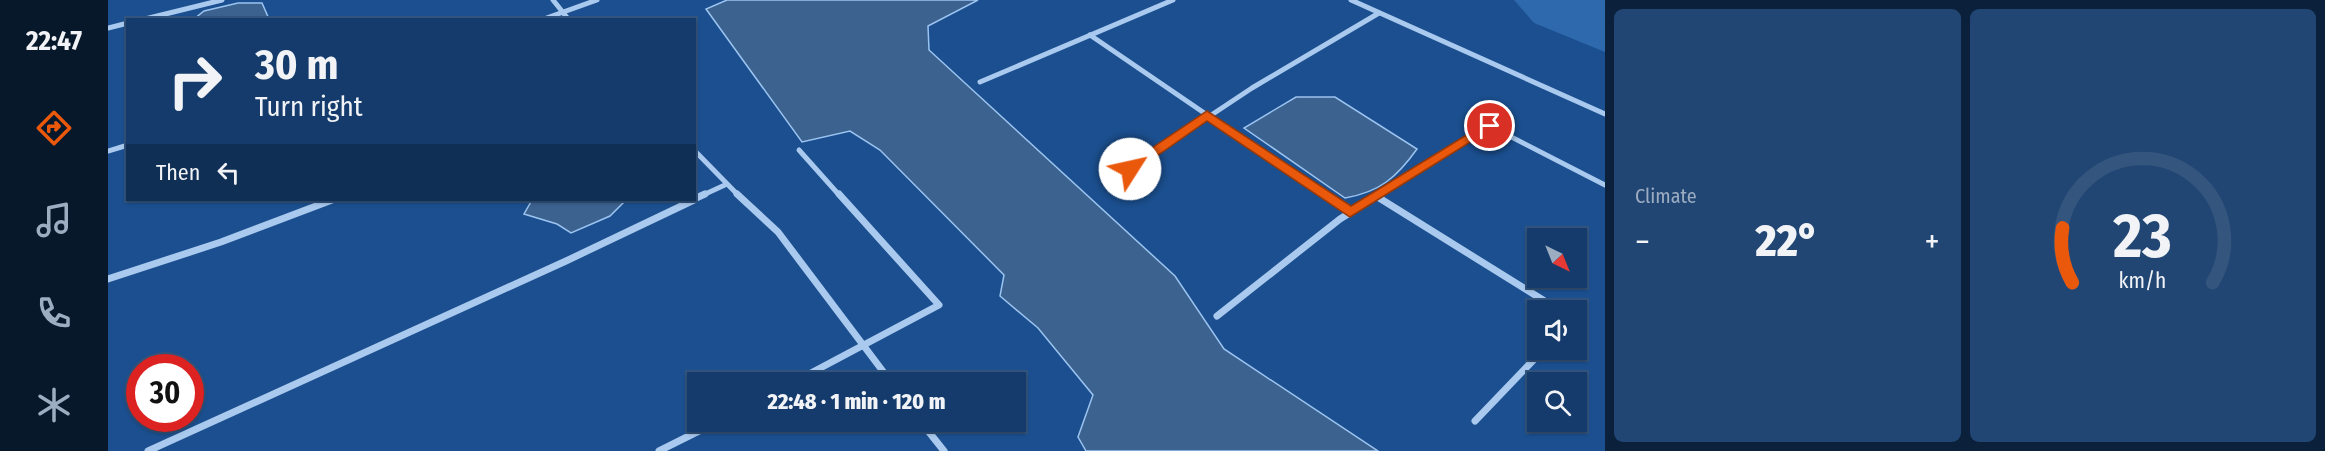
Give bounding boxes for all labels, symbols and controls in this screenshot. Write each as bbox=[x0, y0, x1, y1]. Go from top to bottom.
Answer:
text: 22:47 bbox=[26, 25, 82, 57]
text: 30 m bbox=[255, 40, 339, 90]
icon: right bbox=[156, 42, 234, 120]
text: Turn right bbox=[255, 91, 363, 123]
pin bbox=[1464, 100, 1515, 151]
icon: directions bbox=[33, 107, 75, 149]
icon: arrive bbox=[1473, 109, 1506, 142]
position arrow bbox=[1098, 137, 1162, 201]
icon: left bbox=[212, 156, 245, 189]
text: Then bbox=[156, 159, 200, 186]
text: Climate bbox=[1635, 184, 1697, 208]
icon: music bbox=[33, 199, 75, 241]
text: 23 bbox=[2113, 199, 2172, 274]
text: 22° bbox=[1756, 214, 1819, 268]
text: − bbox=[1635, 222, 1650, 262]
text: + bbox=[1924, 222, 1940, 262]
north arrow bbox=[1527, 228, 1587, 288]
map controls bbox=[1527, 228, 1587, 432]
text: km/h bbox=[2119, 268, 2167, 294]
icon: phone bbox=[33, 292, 75, 334]
button: sound bbox=[1527, 300, 1587, 360]
speed limit sign: 30 bbox=[126, 354, 204, 432]
button: search bbox=[1527, 372, 1587, 432]
icon: climate bbox=[33, 384, 75, 426]
text: 22:48 · 1 min · 120 m bbox=[768, 388, 945, 415]

